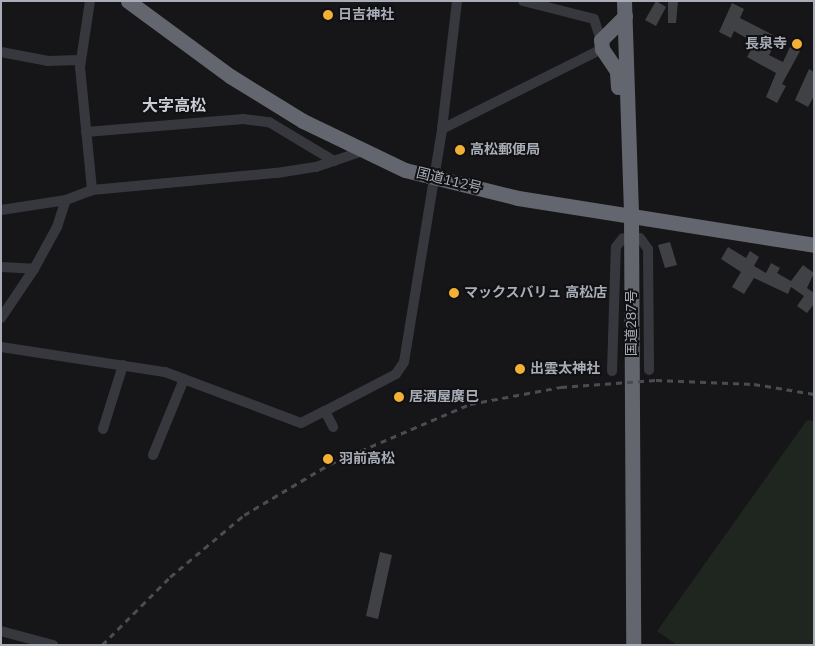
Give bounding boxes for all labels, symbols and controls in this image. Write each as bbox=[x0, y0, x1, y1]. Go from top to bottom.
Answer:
place label: 日吉神社 bbox=[338, 7, 394, 23]
marker: 日吉神社 bbox=[322, 9, 334, 21]
place label: 長泉寺 bbox=[745, 36, 787, 52]
marker: 長泉寺 bbox=[791, 38, 803, 50]
district label: 大字高松 bbox=[142, 96, 206, 116]
place label: 高松郵便局 bbox=[470, 142, 540, 158]
marker: 高松郵便局 bbox=[454, 144, 466, 156]
street label: 国道112号 bbox=[414, 165, 484, 197]
place label: マックスバリュ 高松店 bbox=[464, 285, 608, 301]
marker: マックスバリュ 高松店 bbox=[448, 287, 460, 299]
street label: 国道287号 bbox=[624, 289, 640, 357]
place label: 出雲太神社 bbox=[530, 361, 600, 377]
marker: 出雲太神社 bbox=[514, 363, 526, 375]
place label: 居酒屋廣巳 bbox=[409, 389, 479, 405]
marker: 居酒屋廣巳 bbox=[393, 391, 405, 403]
place label: 羽前高松 bbox=[339, 451, 395, 467]
marker: 羽前高松 bbox=[321, 452, 335, 466]

